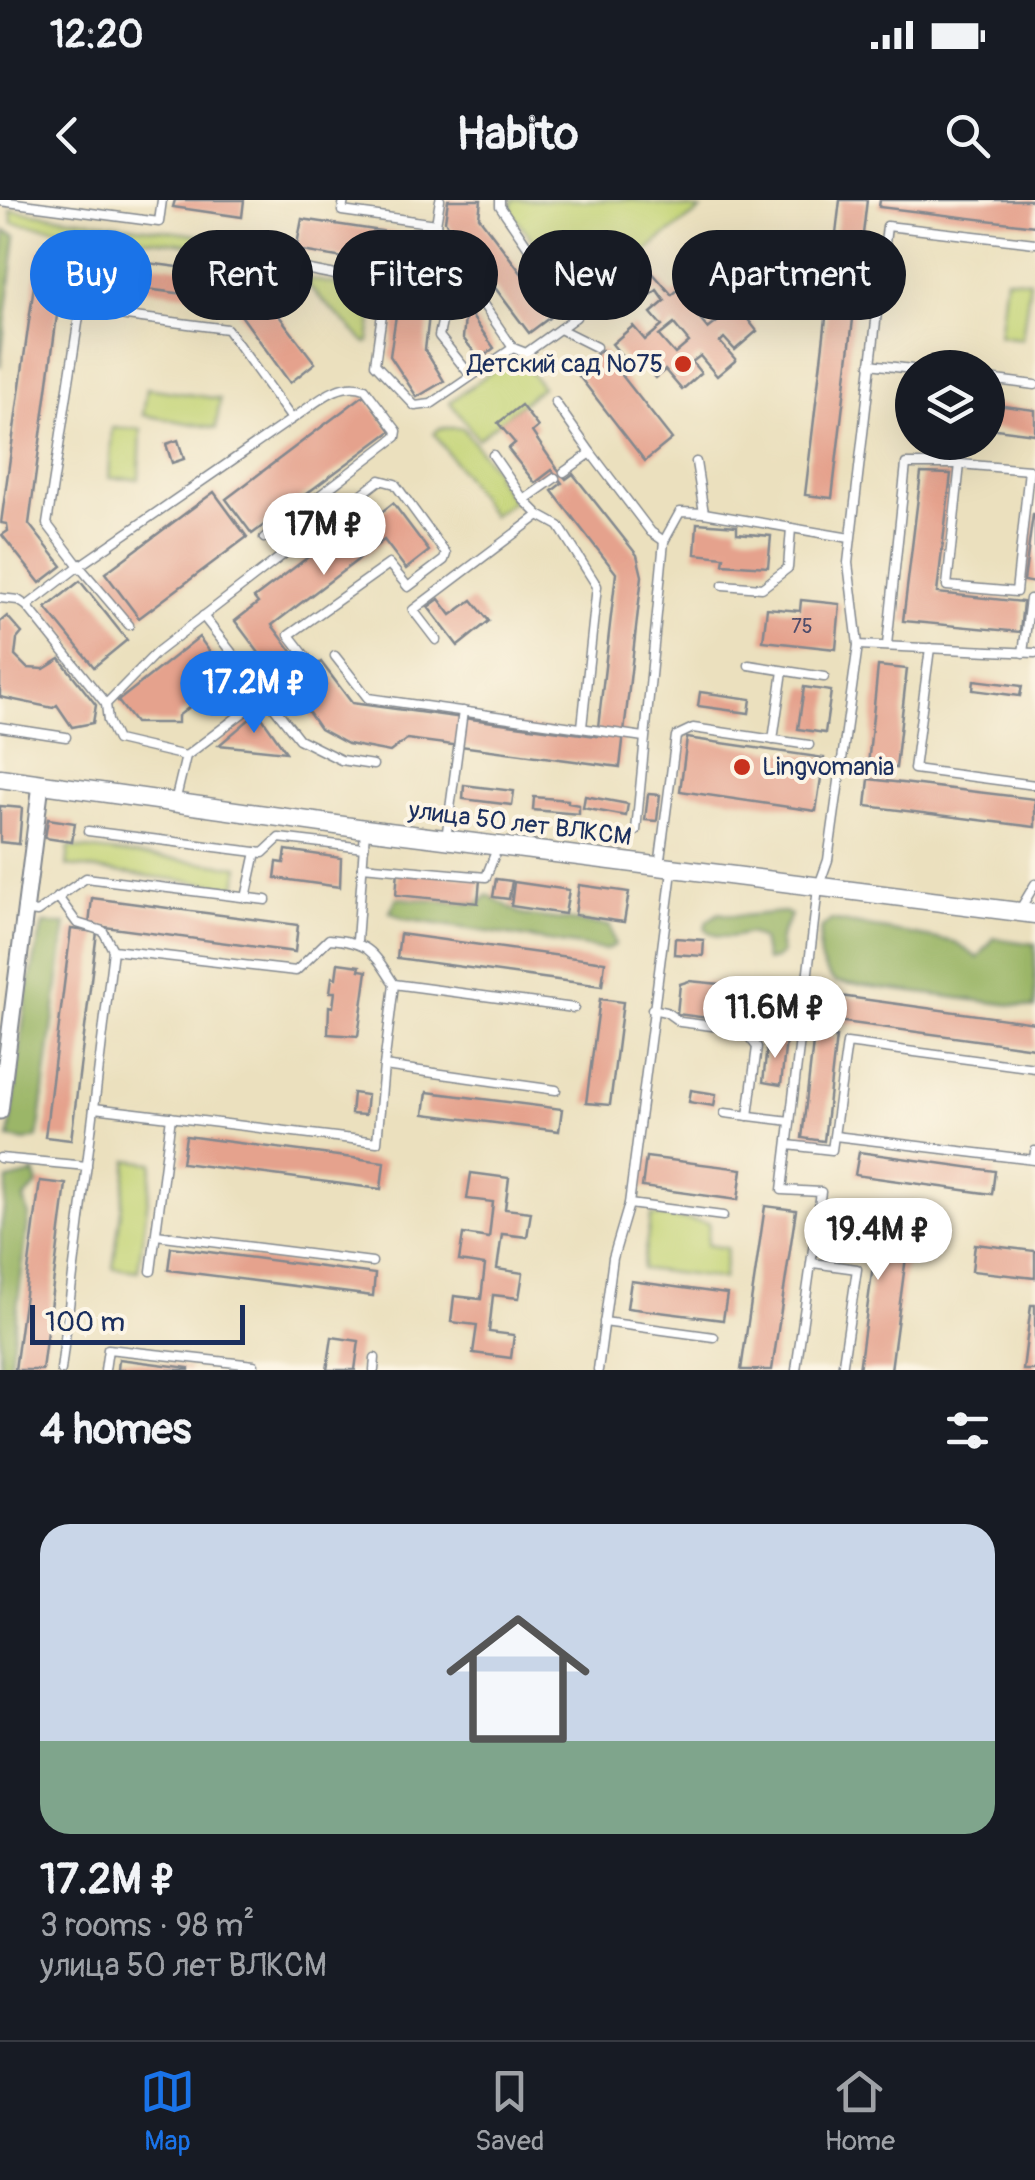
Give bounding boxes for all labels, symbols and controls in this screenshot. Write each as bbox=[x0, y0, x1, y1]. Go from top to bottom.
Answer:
text: 12:20 bbox=[50, 11, 143, 59]
text: Habito bbox=[457, 107, 578, 163]
icon: back bbox=[40, 108, 95, 163]
icon: search bbox=[940, 108, 995, 163]
chip: Buy bbox=[30, 230, 152, 320]
chip: Rent bbox=[172, 230, 313, 320]
chip: Filters bbox=[333, 230, 498, 320]
chip: New bbox=[518, 230, 652, 320]
chip: Apartment bbox=[672, 230, 906, 320]
place label: Детский сад №75 bbox=[466, 349, 663, 380]
map controls bbox=[895, 350, 1005, 460]
button: layers bbox=[895, 350, 1005, 460]
marker: Детский сад №75 bbox=[672, 353, 694, 375]
pin: 17M ₽ bbox=[254, 493, 394, 578]
text: 17M ₽ bbox=[285, 505, 363, 545]
house number: 75 bbox=[791, 614, 813, 639]
pin: 17.2M ₽ bbox=[162, 651, 346, 736]
text: 17.2M ₽ bbox=[202, 663, 306, 703]
place label: Lingvomania bbox=[762, 752, 894, 783]
marker: Lingvomania bbox=[731, 756, 753, 778]
street label: улица 50 лет ВЛКСМ bbox=[406, 795, 633, 853]
pin: 11.6M ₽ bbox=[683, 976, 867, 1061]
text: 11.6M ₽ bbox=[725, 988, 825, 1028]
pin: 19.4M ₽ bbox=[786, 1198, 970, 1283]
text: 19.4M ₽ bbox=[826, 1210, 930, 1250]
scale bar bbox=[30, 1300, 245, 1344]
text: 100 m bbox=[45, 1305, 125, 1340]
icon: filters bbox=[940, 1403, 995, 1458]
text: 4 homes bbox=[40, 1404, 191, 1456]
icon: home bbox=[428, 1589, 608, 1769]
text: 17.2M ₽ bbox=[40, 1854, 176, 1906]
text: 3 rooms · 98 m² bbox=[40, 1906, 254, 1946]
text: улица 50 лет ВЛКСМ bbox=[40, 1946, 327, 1986]
tab: Map bbox=[140, 2064, 195, 2159]
tab: Saved bbox=[475, 2064, 544, 2159]
tab: Home bbox=[824, 2064, 895, 2159]

